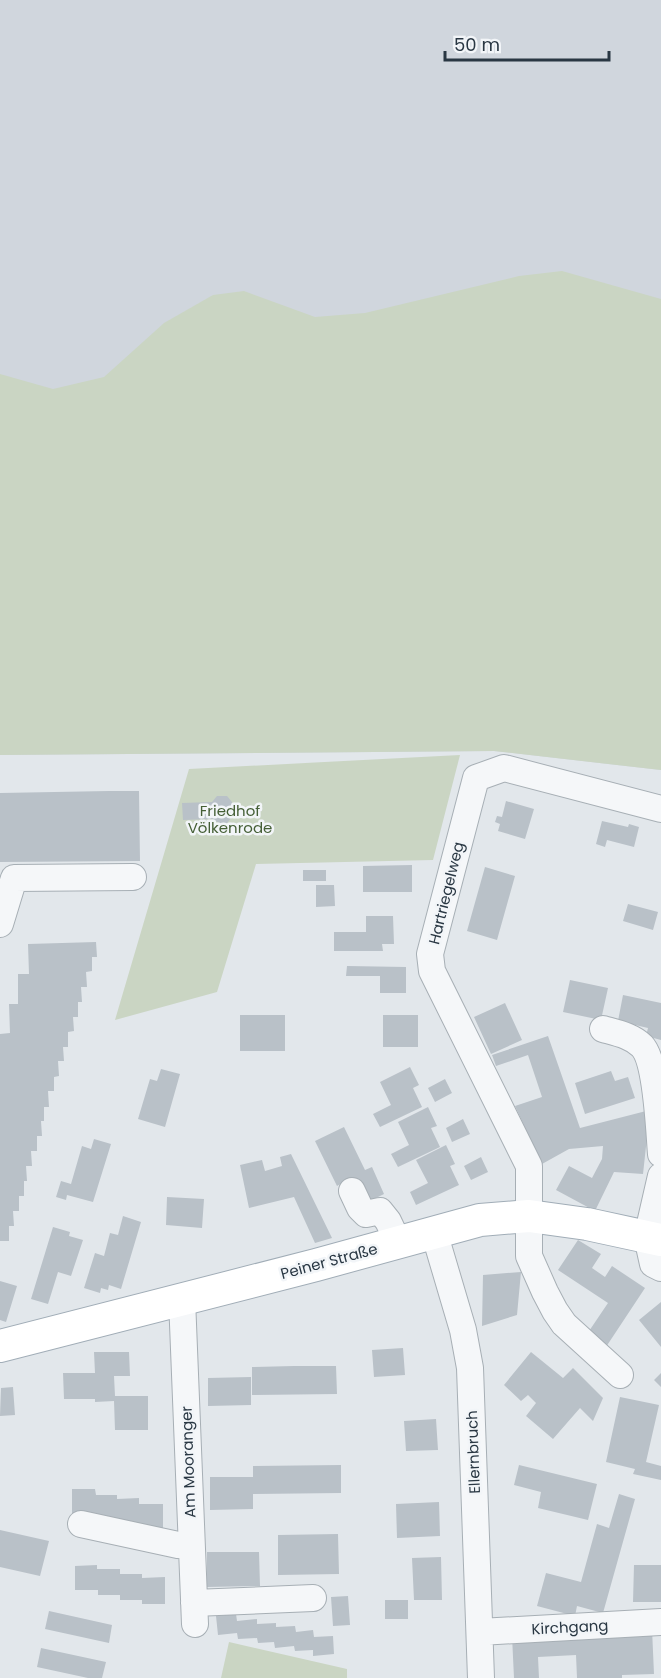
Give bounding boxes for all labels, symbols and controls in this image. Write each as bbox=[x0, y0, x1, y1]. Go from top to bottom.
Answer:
scale bar bbox=[445, 24, 608, 62]
text: 50 m bbox=[454, 32, 500, 57]
park label: Friedhof Völkenrode bbox=[188, 800, 272, 838]
street label: Hartriegelweg bbox=[423, 840, 469, 946]
street label: Peiner Straße bbox=[278, 1238, 380, 1284]
street label: Am Mooranger bbox=[176, 1405, 200, 1518]
street label: Ellernbruch bbox=[461, 1410, 485, 1494]
street label: Kirchgang bbox=[531, 1614, 609, 1640]

